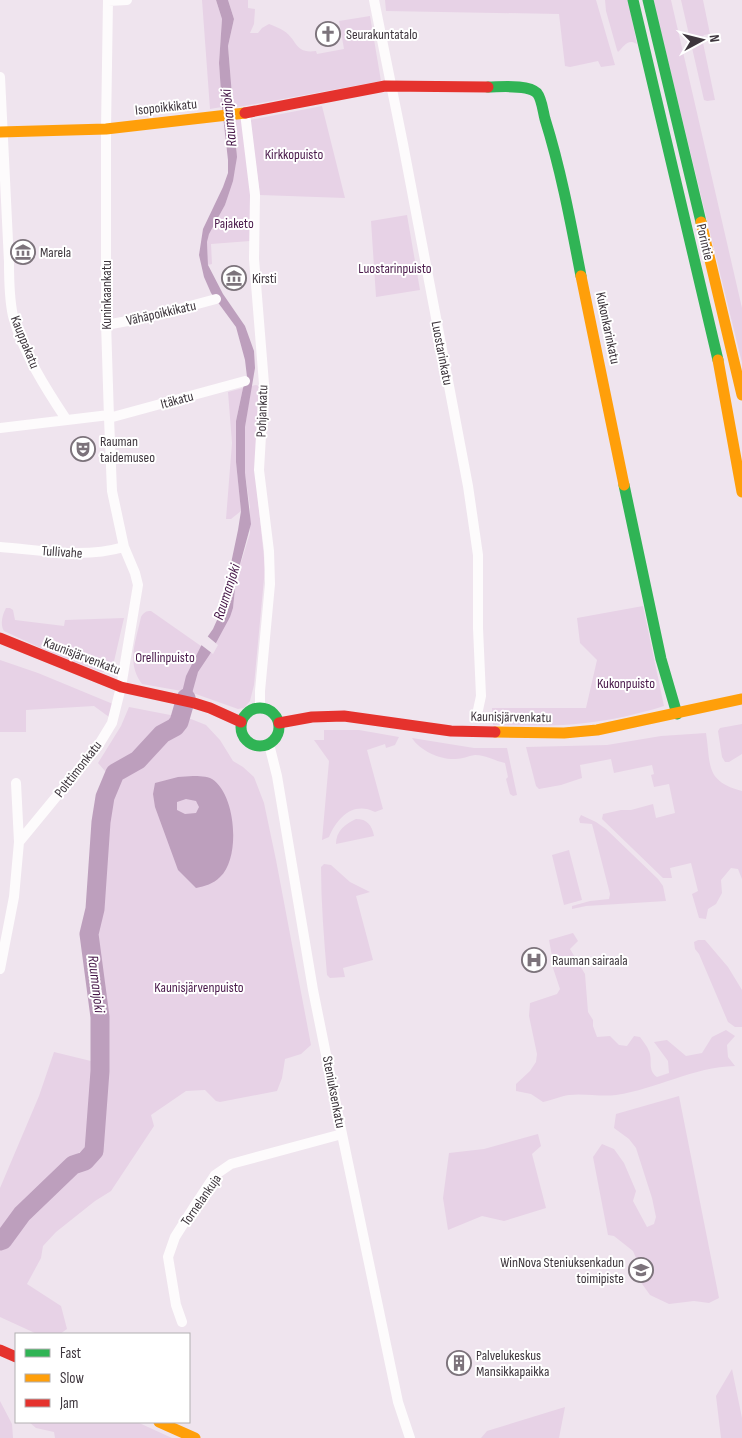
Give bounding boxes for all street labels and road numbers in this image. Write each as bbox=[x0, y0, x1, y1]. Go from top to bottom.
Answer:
street label: Isopoikkikatu bbox=[134, 95, 198, 119]
street label: Porintie bbox=[693, 222, 717, 262]
street label: Kuninkaankatu bbox=[98, 260, 115, 330]
street label: Kukonkarinkatu bbox=[592, 290, 624, 366]
street label: Vähäpoikkikatu bbox=[124, 297, 198, 329]
street label: Kauppakatu bbox=[7, 313, 43, 371]
street label: Luostarinkatu bbox=[427, 320, 457, 387]
street label: Pohjankatu bbox=[253, 384, 271, 438]
street label: Itäkatu bbox=[159, 387, 195, 413]
street label: Tullivahe bbox=[41, 542, 83, 562]
street label: Kaunisjärvenkatu bbox=[41, 634, 123, 678]
street label: Kaunisjärvenkatu bbox=[470, 708, 552, 726]
street label: Polttimonkatu bbox=[51, 737, 105, 801]
street label: Steniuksenkatu bbox=[319, 1055, 349, 1130]
street label: Tornelankuja bbox=[177, 1171, 225, 1229]

